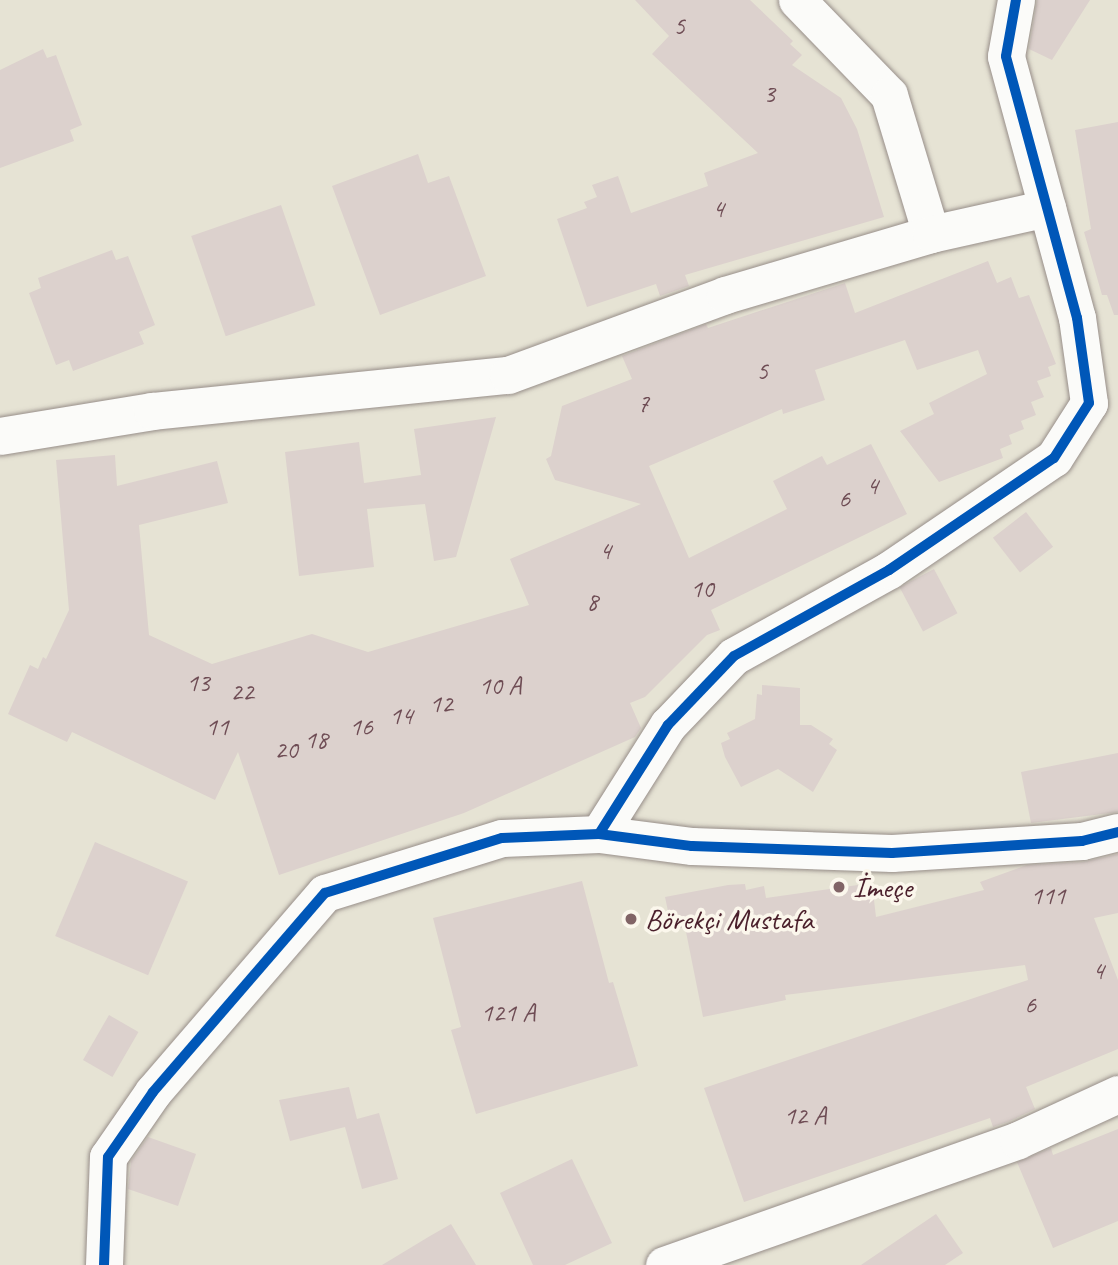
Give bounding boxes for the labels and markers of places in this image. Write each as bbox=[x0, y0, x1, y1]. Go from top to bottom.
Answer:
place label: İmeçe bbox=[853, 869, 912, 905]
marker: İmeçe bbox=[831, 879, 847, 895]
place label: Börekçi Mustafa bbox=[645, 901, 812, 937]
marker: Börekçi Mustafa bbox=[623, 911, 639, 927]

